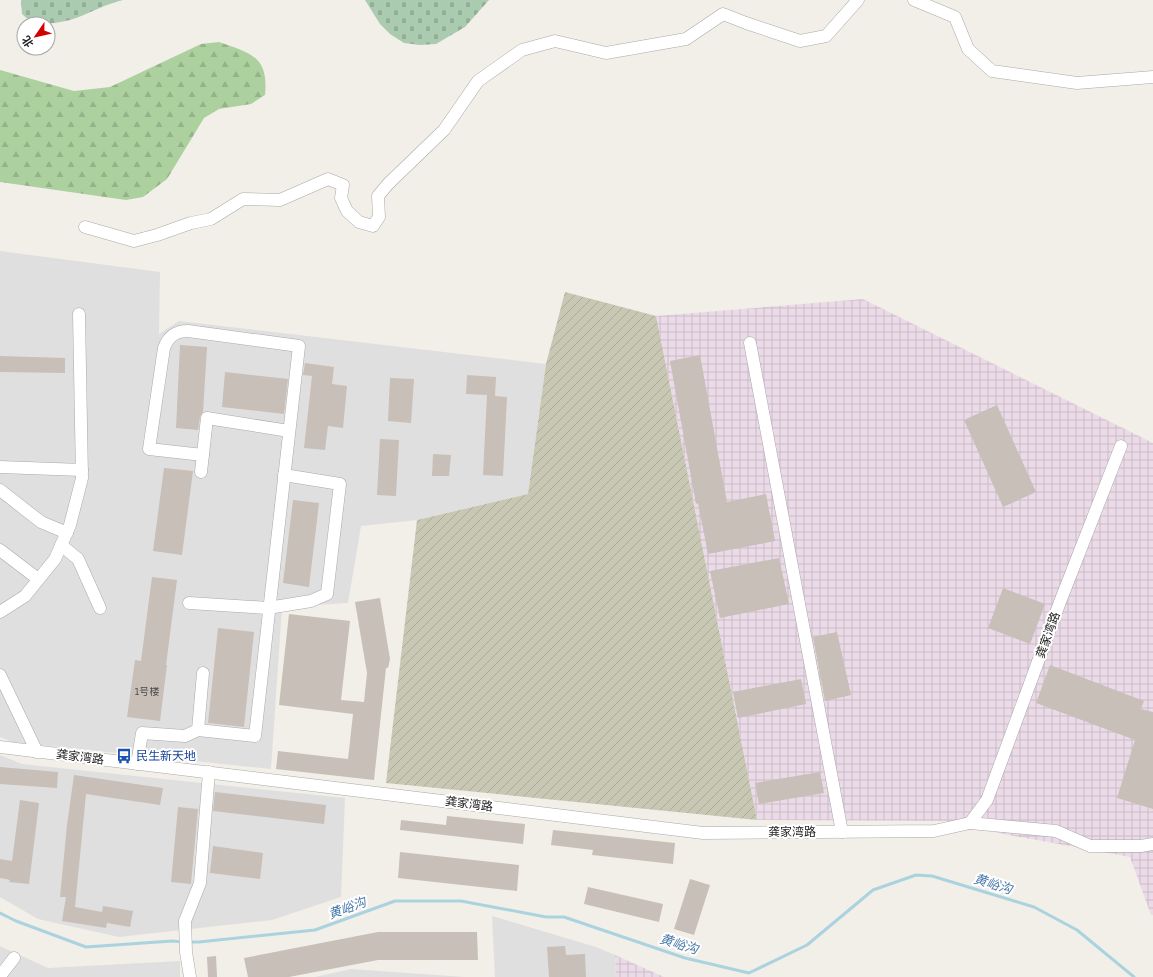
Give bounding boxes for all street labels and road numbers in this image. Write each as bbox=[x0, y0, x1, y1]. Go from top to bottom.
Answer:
street label: 龚家湾路 bbox=[1033, 610, 1063, 660]
street label: 龚家湾路 bbox=[55, 747, 105, 767]
street label: 龚家湾路 bbox=[444, 794, 494, 814]
street label: 龚家湾路 bbox=[768, 825, 816, 839]

